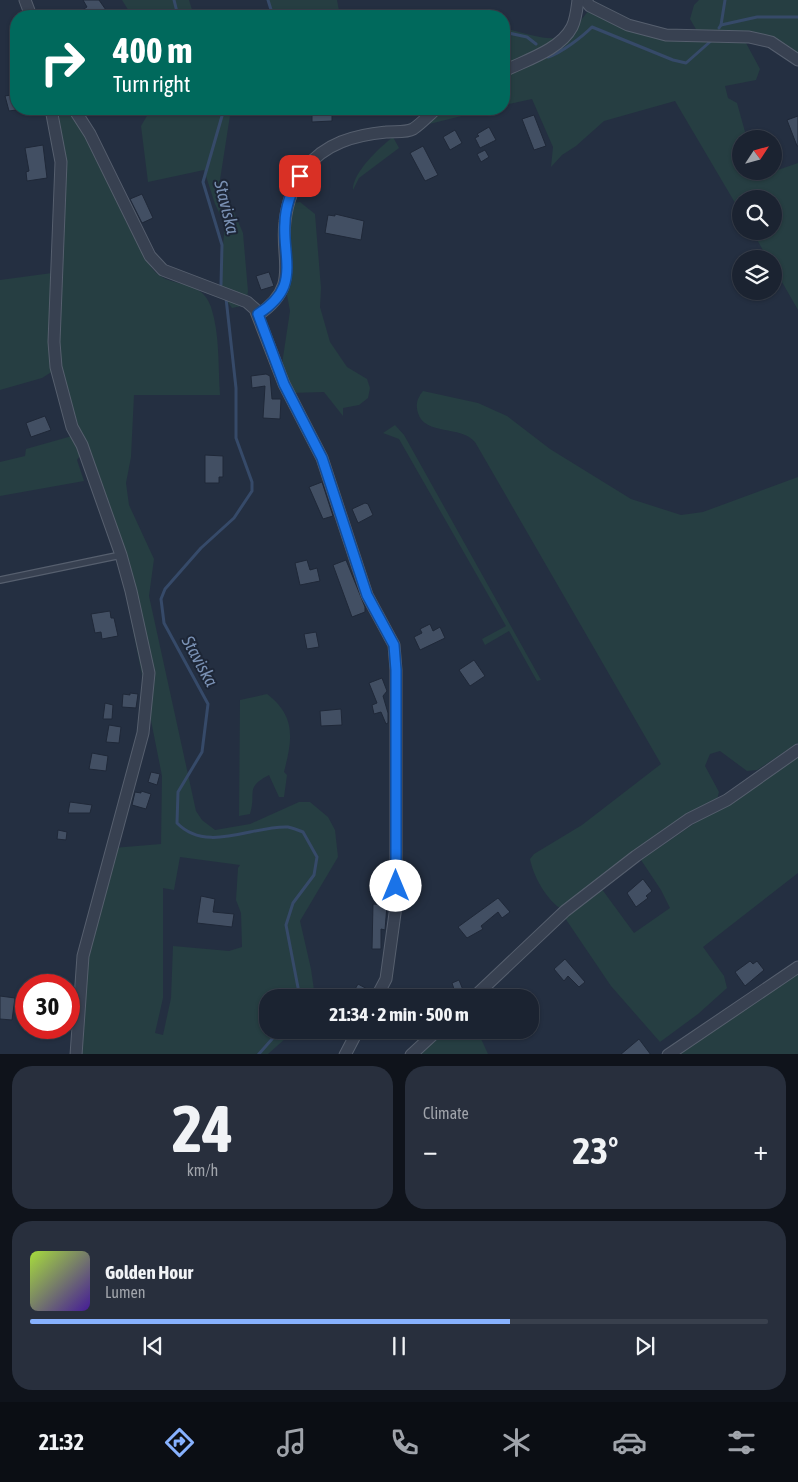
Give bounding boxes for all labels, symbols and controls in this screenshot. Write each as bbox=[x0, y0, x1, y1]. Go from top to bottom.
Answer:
icon: right bbox=[30, 30, 95, 95]
text: 400 m bbox=[113, 30, 192, 70]
text: Turn right bbox=[113, 71, 190, 97]
north arrow bbox=[732, 130, 782, 180]
map controls bbox=[732, 130, 782, 300]
pin bbox=[279, 155, 321, 197]
icon: arrive bbox=[286, 162, 314, 190]
water label: Staviska bbox=[210, 177, 244, 237]
button: search bbox=[732, 190, 782, 240]
button: layers bbox=[732, 250, 782, 300]
water label: Staviska bbox=[177, 631, 223, 691]
position arrow bbox=[369, 859, 421, 911]
speed limit sign: 30 bbox=[15, 974, 80, 1039]
text: 21:34 · 2 min · 500 m bbox=[329, 1003, 469, 1025]
text: 24 bbox=[172, 1091, 233, 1166]
text: Climate bbox=[423, 1104, 469, 1122]
text: 23° bbox=[572, 1129, 619, 1172]
text: − bbox=[423, 1134, 438, 1166]
text: + bbox=[753, 1134, 768, 1166]
text: km/h bbox=[187, 1161, 218, 1179]
text: Golden Hour bbox=[105, 1261, 193, 1283]
text: Lumen bbox=[105, 1283, 145, 1301]
icon: previous bbox=[139, 1332, 167, 1360]
icon: pause bbox=[385, 1332, 413, 1360]
icon: next bbox=[631, 1332, 659, 1360]
icon: directions bbox=[162, 1425, 197, 1460]
icon: music bbox=[274, 1425, 309, 1460]
icon: phone bbox=[387, 1425, 422, 1460]
icon: climate bbox=[499, 1425, 534, 1460]
icon: car bbox=[612, 1425, 647, 1460]
icon: filters bbox=[724, 1425, 759, 1460]
text: 21:32 bbox=[39, 1429, 84, 1455]

